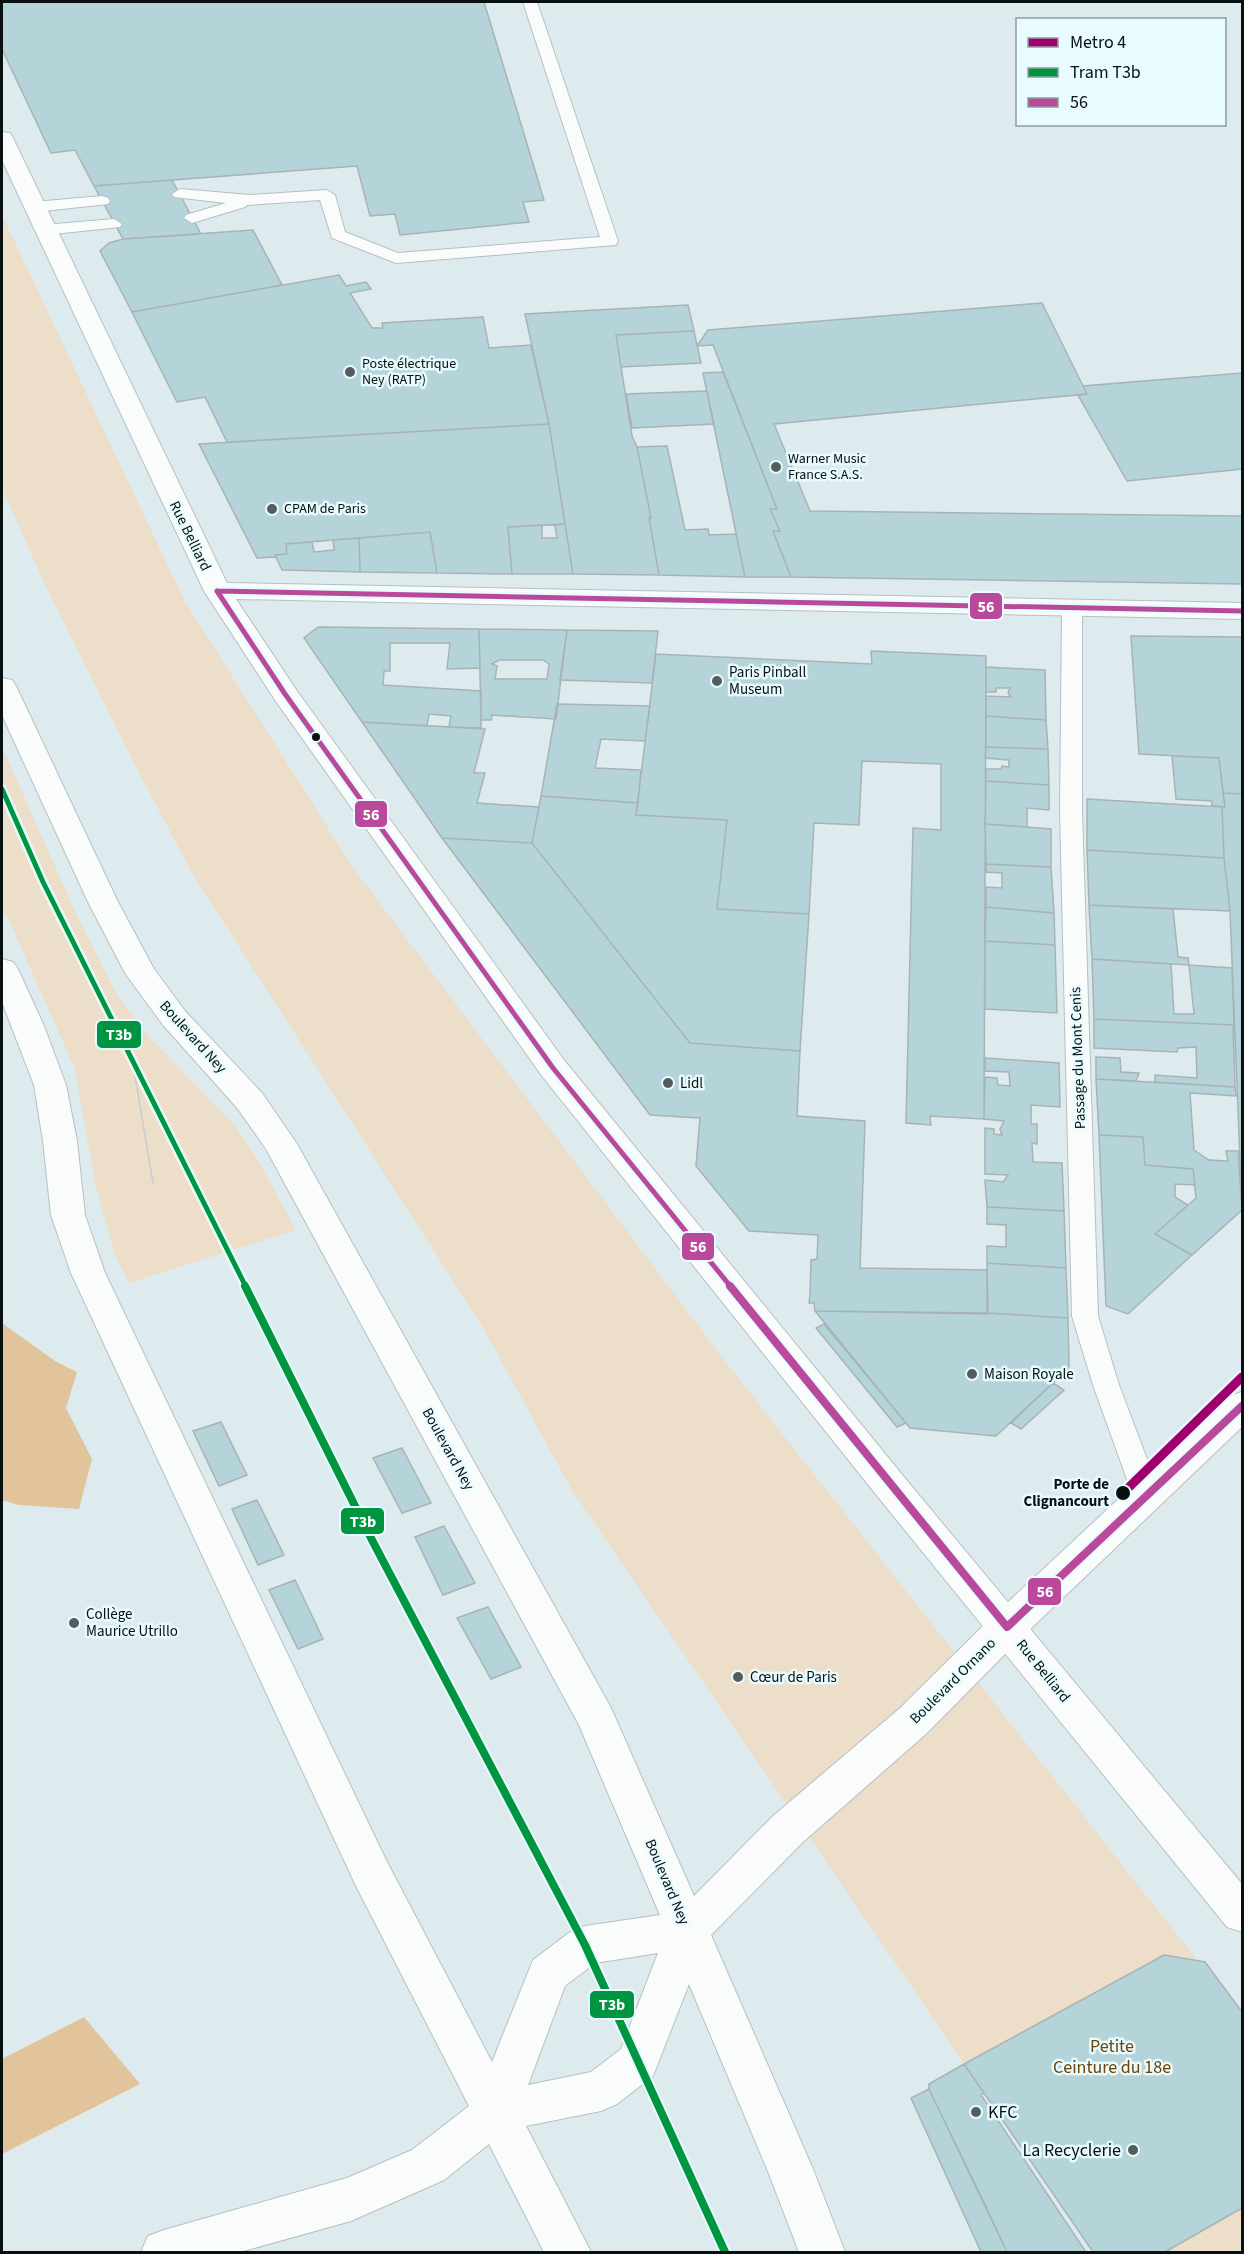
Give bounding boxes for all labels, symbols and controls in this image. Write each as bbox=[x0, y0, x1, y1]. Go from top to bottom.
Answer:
legend bbox=[1016, 18, 1226, 126]
text: Metro 4 bbox=[1070, 30, 1126, 55]
text: Tram T3b bbox=[1070, 60, 1141, 85]
text: 56 bbox=[1070, 90, 1088, 115]
place label: Poste électrique Ney (RATP) bbox=[362, 354, 456, 390]
marker: Poste électrique Ney (RATP) bbox=[343, 365, 357, 379]
place label: Warner Music France S.A.S. bbox=[788, 449, 867, 485]
marker: Warner Music France S.A.S. bbox=[769, 460, 783, 474]
street label: Rue Belliard bbox=[164, 497, 216, 575]
place label: CPAM de Paris bbox=[284, 499, 366, 519]
marker: CPAM de Paris bbox=[265, 502, 279, 516]
line badge: 56 bbox=[969, 592, 1003, 620]
text: 56 bbox=[978, 596, 994, 618]
place label: Paris Pinball Museum bbox=[729, 662, 806, 700]
marker: Paris Pinball Museum bbox=[710, 674, 724, 688]
unlabelled marker bbox=[310, 731, 322, 743]
line badge: 56 bbox=[354, 800, 388, 828]
text: 56 bbox=[363, 804, 379, 826]
street label: Passage du Mont Cenis bbox=[1065, 987, 1091, 1129]
street label: Boulevard Ney bbox=[155, 996, 231, 1078]
line badge: T3b bbox=[96, 1020, 142, 1049]
text: T3b bbox=[106, 1024, 132, 1046]
place label: Lidl bbox=[680, 1073, 703, 1094]
marker: Lidl bbox=[661, 1076, 675, 1090]
line badge: 56 bbox=[681, 1232, 715, 1261]
text: 56 bbox=[690, 1236, 706, 1258]
place label: Maison Royale bbox=[984, 1364, 1074, 1385]
marker: Maison Royale bbox=[965, 1367, 979, 1381]
street label: Boulevard Ney bbox=[417, 1404, 479, 1494]
place label: Porte de Clignancourt bbox=[1024, 1474, 1109, 1512]
marker: Porte de Clignancourt bbox=[1114, 1484, 1132, 1502]
line badge: T3b bbox=[340, 1507, 385, 1535]
text: T3b bbox=[350, 1511, 376, 1533]
line badge: 56 bbox=[1027, 1577, 1062, 1606]
text: 56 bbox=[1037, 1581, 1053, 1603]
place label: Collège Maurice Utrillo bbox=[86, 1604, 178, 1642]
marker: Collège Maurice Utrillo bbox=[67, 1616, 81, 1630]
street label: Boulevard Ornano bbox=[905, 1633, 1001, 1729]
street label: Rue Belliard bbox=[1011, 1635, 1075, 1707]
place label: Cœur de Paris bbox=[750, 1667, 837, 1688]
marker: Cœur de Paris bbox=[731, 1670, 745, 1684]
street label: Boulevard Ney bbox=[639, 1836, 695, 1928]
line badge: T3b bbox=[589, 1990, 635, 2019]
text: T3b bbox=[599, 1994, 625, 2016]
park label: Petite Ceinture du 18e bbox=[1053, 2034, 1171, 2080]
place label: KFC bbox=[988, 2100, 1017, 2125]
marker: KFC bbox=[969, 2105, 983, 2119]
place label: La Recyclerie bbox=[1023, 2138, 1121, 2163]
marker: La Recyclerie bbox=[1126, 2143, 1140, 2157]

